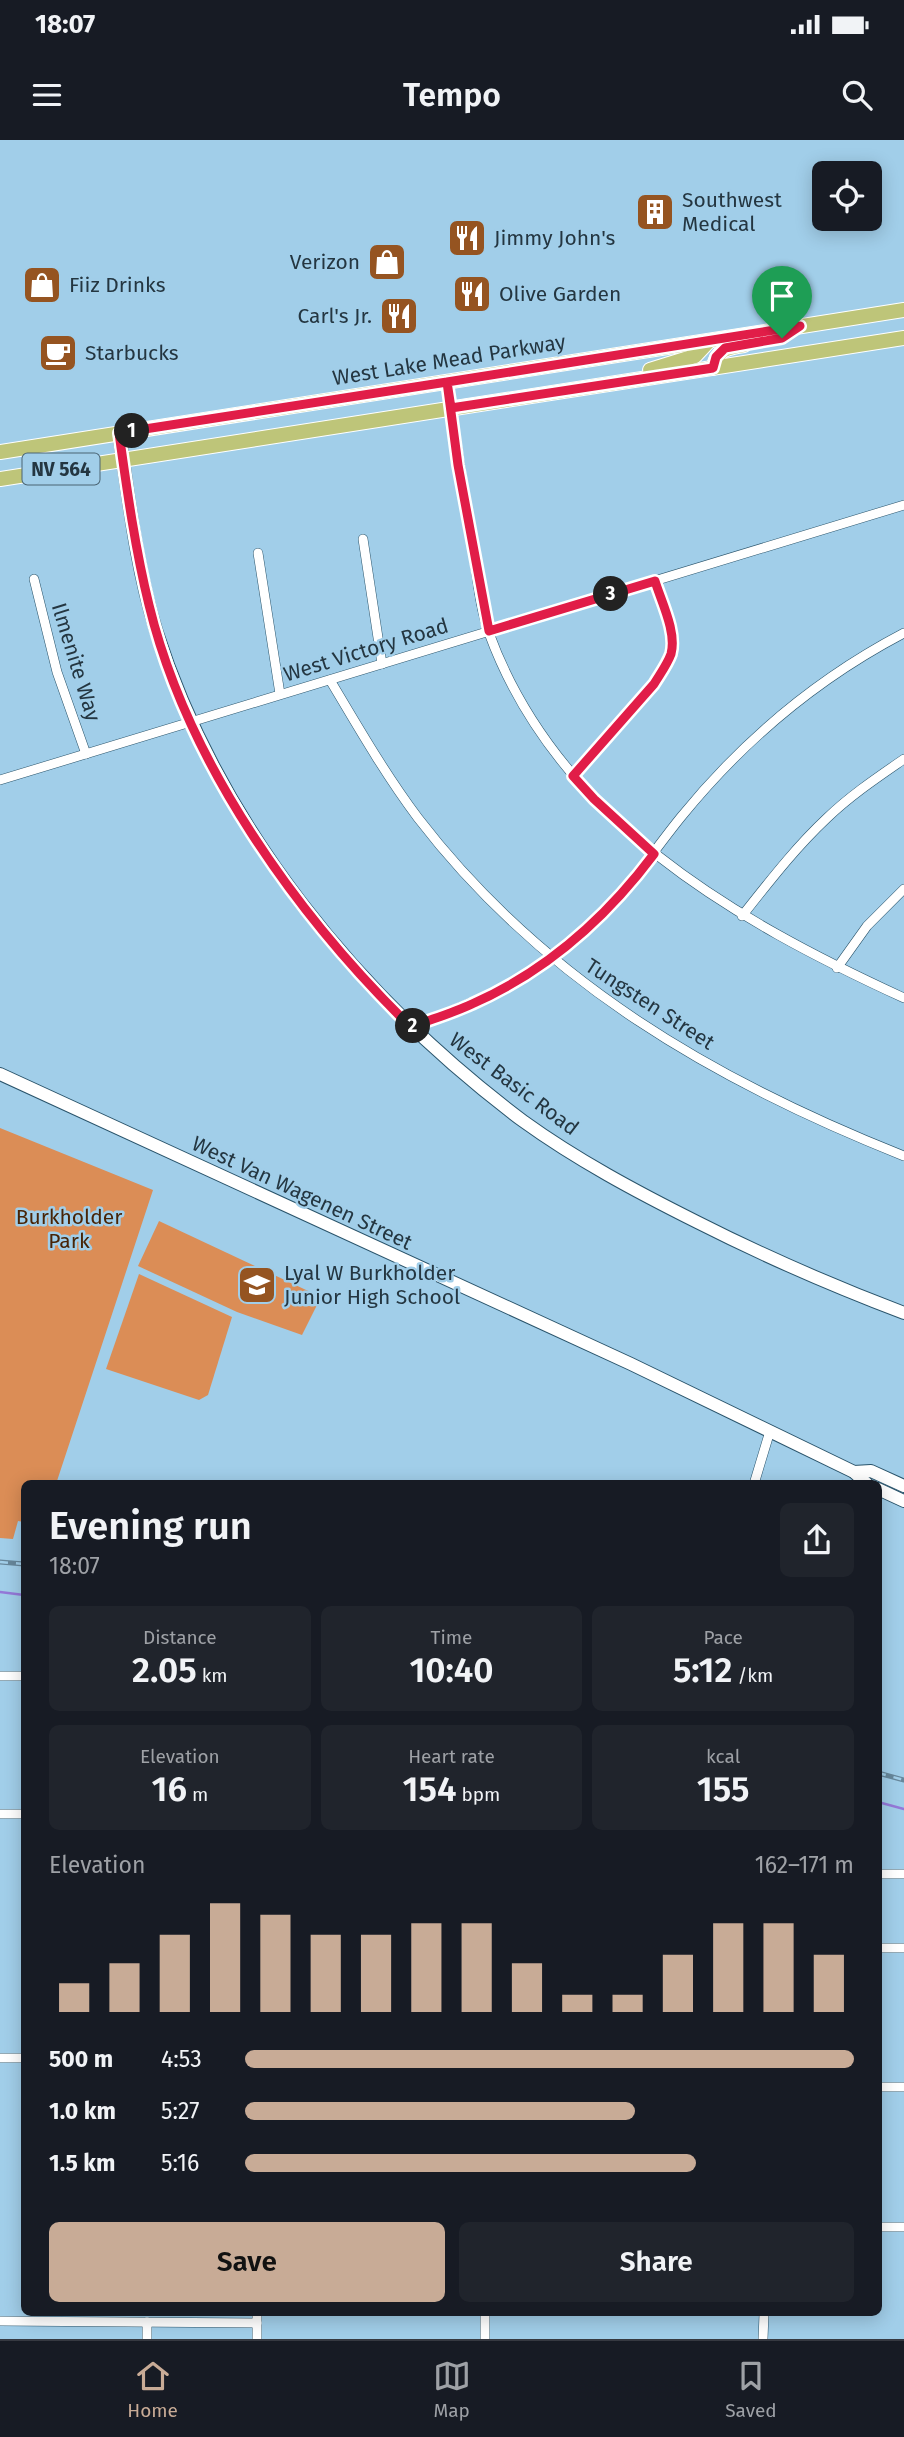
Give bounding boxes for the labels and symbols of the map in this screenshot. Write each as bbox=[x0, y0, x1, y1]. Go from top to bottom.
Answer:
place label: Southwest Medical bbox=[682, 187, 782, 237]
building icon: Southwest Medical bbox=[634, 191, 676, 233]
restaurant icon: Jimmy John's bbox=[446, 217, 488, 259]
place label: Jimmy John's bbox=[494, 225, 616, 251]
shop icon: Verizon bbox=[366, 241, 408, 283]
place label: Verizon bbox=[290, 249, 360, 275]
shop icon: Fiiz Drinks bbox=[21, 264, 63, 306]
pin bbox=[752, 266, 812, 338]
place label: Fiiz Drinks bbox=[69, 272, 166, 298]
restaurant icon: Olive Garden bbox=[451, 273, 493, 315]
place label: Olive Garden bbox=[499, 281, 621, 307]
restaurant icon: Carl's Jr. bbox=[378, 295, 420, 337]
place label: Carl's Jr. bbox=[297, 303, 372, 329]
street label: West Lake Mead Parkway bbox=[331, 329, 568, 391]
cafe icon: Starbucks bbox=[37, 332, 79, 374]
place label: Starbucks bbox=[85, 340, 179, 366]
pin: 1 bbox=[114, 414, 150, 448]
road number: NV 564 bbox=[22, 454, 100, 484]
pin: 3 bbox=[594, 576, 628, 612]
street label: Ilmenite Way bbox=[46, 600, 107, 725]
street label: West Victory Road bbox=[280, 613, 452, 687]
street label: Tungsten Street bbox=[581, 953, 720, 1056]
pin: 2 bbox=[396, 1008, 430, 1043]
street label: West Basic Road bbox=[444, 1027, 584, 1141]
street label: West Van Wagenen Street bbox=[188, 1130, 417, 1256]
park label: Burkholder Park bbox=[16, 1204, 122, 1254]
place label: Lyal W Burkholder Junior High School bbox=[284, 1260, 460, 1310]
school or university icon: Lyal W Burkholder Junior High School bbox=[236, 1264, 278, 1306]

